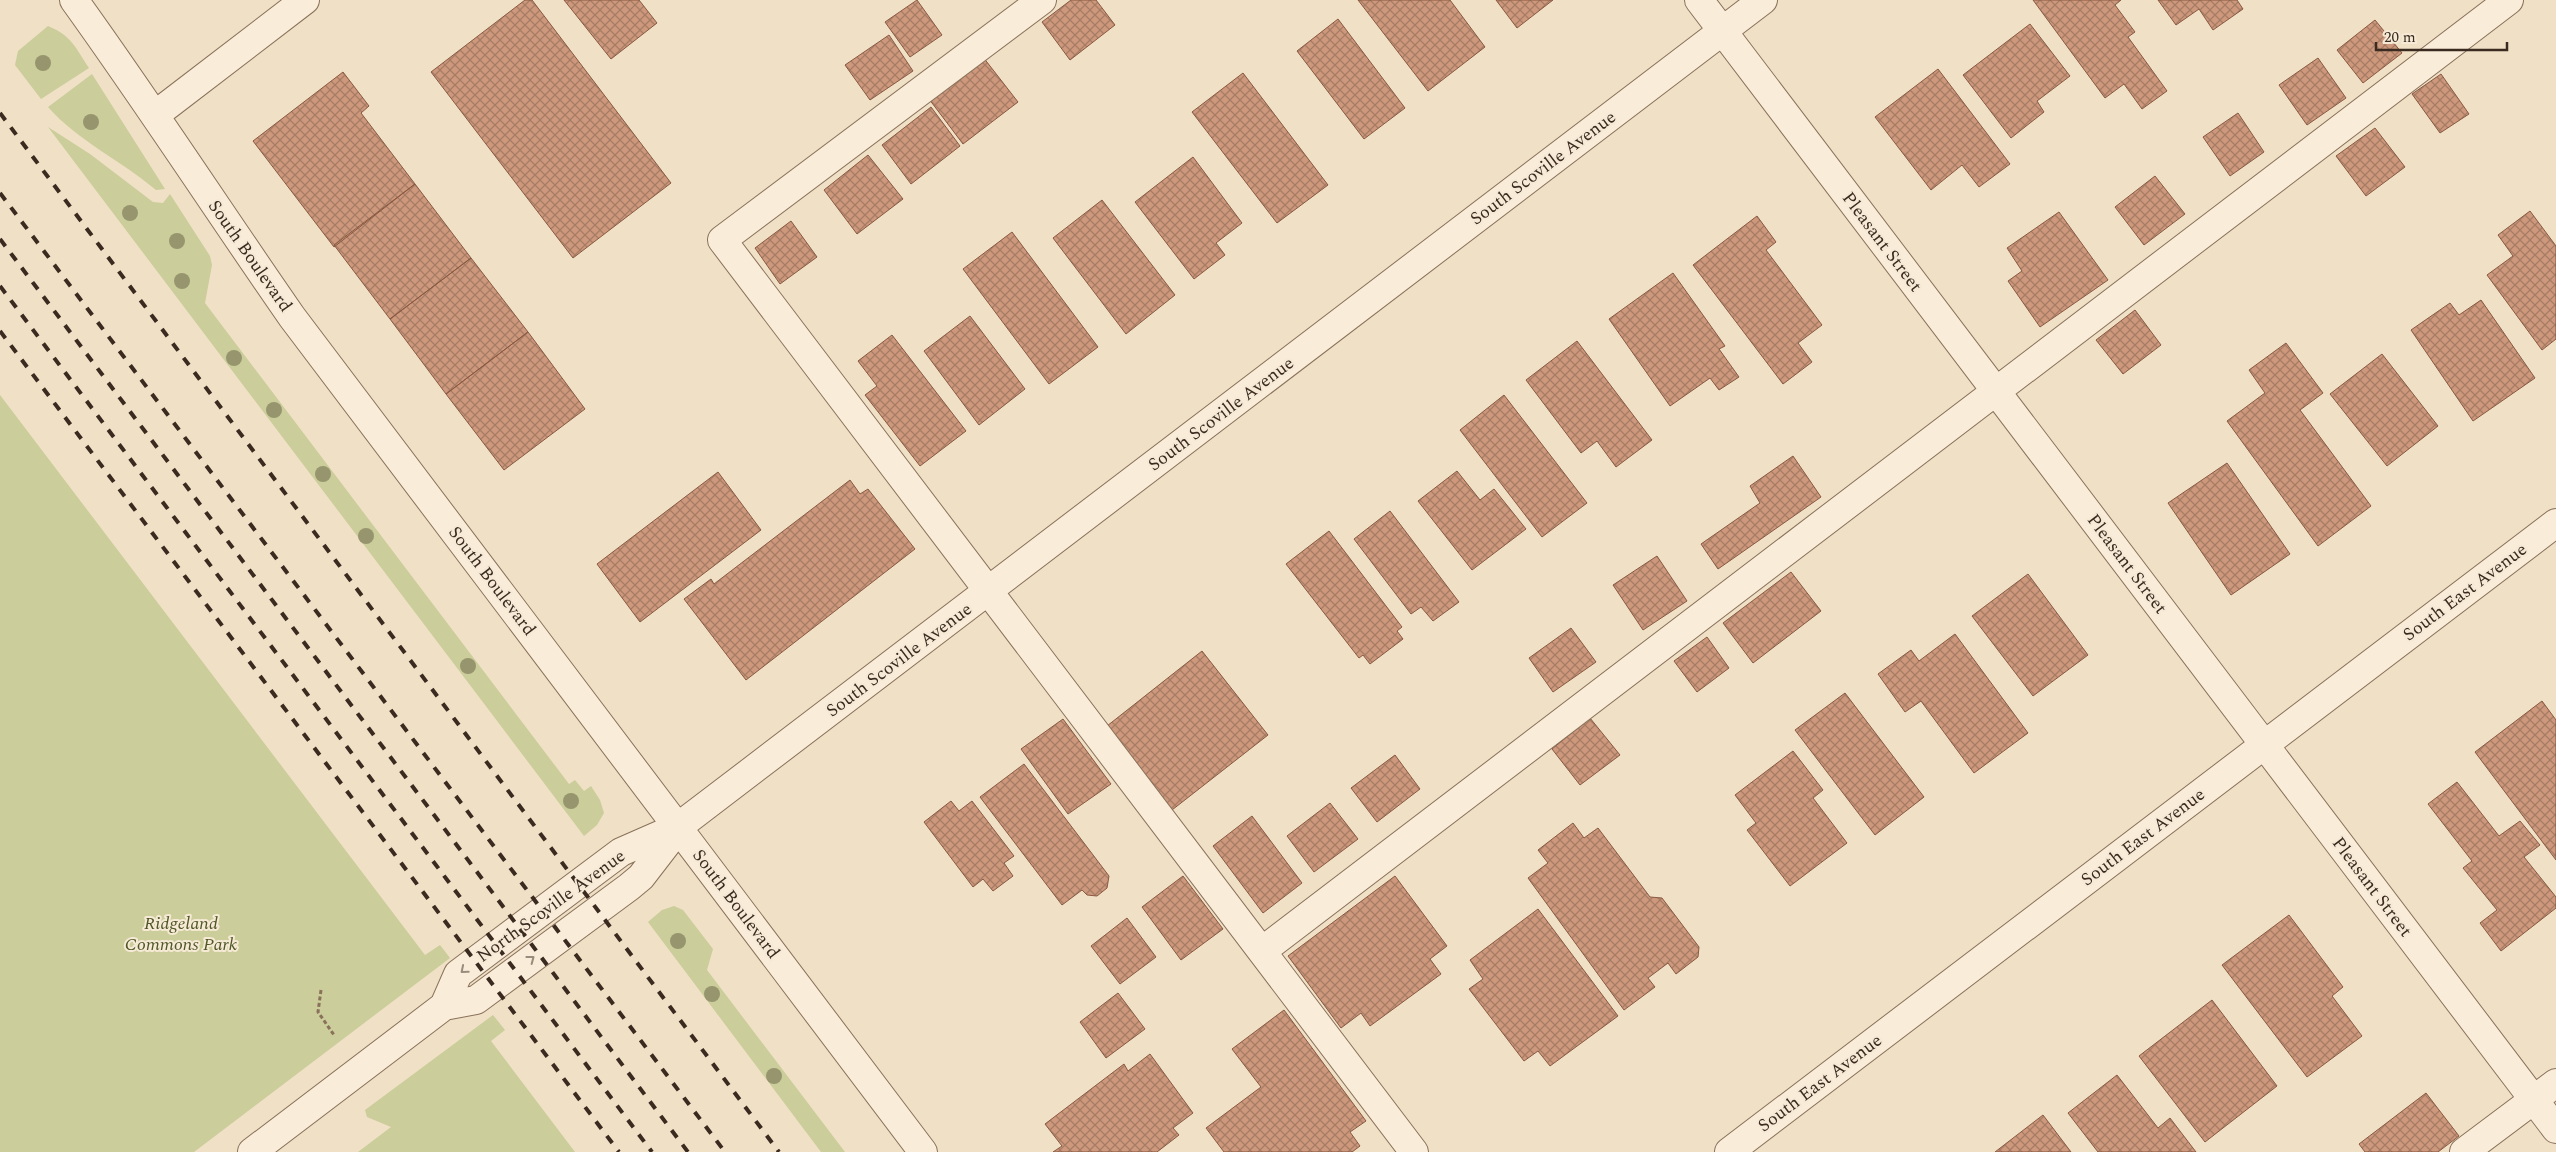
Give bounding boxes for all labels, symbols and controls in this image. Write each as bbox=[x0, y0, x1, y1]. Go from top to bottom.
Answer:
scale bar bbox=[2376, 20, 2507, 52]
text: 20 m bbox=[2384, 26, 2416, 49]
street label: South Scoville Avenue bbox=[1464, 104, 1622, 232]
street label: Pleasant Street bbox=[1835, 186, 1929, 298]
street label: South Boulevard bbox=[201, 194, 299, 318]
street label: South Scoville Avenue bbox=[1142, 350, 1300, 478]
street label: Pleasant Street bbox=[2080, 508, 2174, 620]
street label: South Boulevard bbox=[442, 520, 542, 642]
street label: South East Avenue bbox=[2397, 536, 2533, 648]
street label: South Scoville Avenue bbox=[820, 596, 978, 724]
street label: South East Avenue bbox=[2075, 781, 2211, 893]
street label: Pleasant Street bbox=[2325, 831, 2419, 943]
street label: North Scoville Avenue bbox=[471, 843, 631, 969]
street label: South Boulevard bbox=[686, 843, 786, 965]
park label: Ridgeland Commons Park bbox=[125, 910, 238, 958]
one-way arrow bbox=[525, 956, 535, 965]
one-way arrow bbox=[461, 964, 470, 973]
street label: South East Avenue bbox=[1752, 1027, 1888, 1139]

